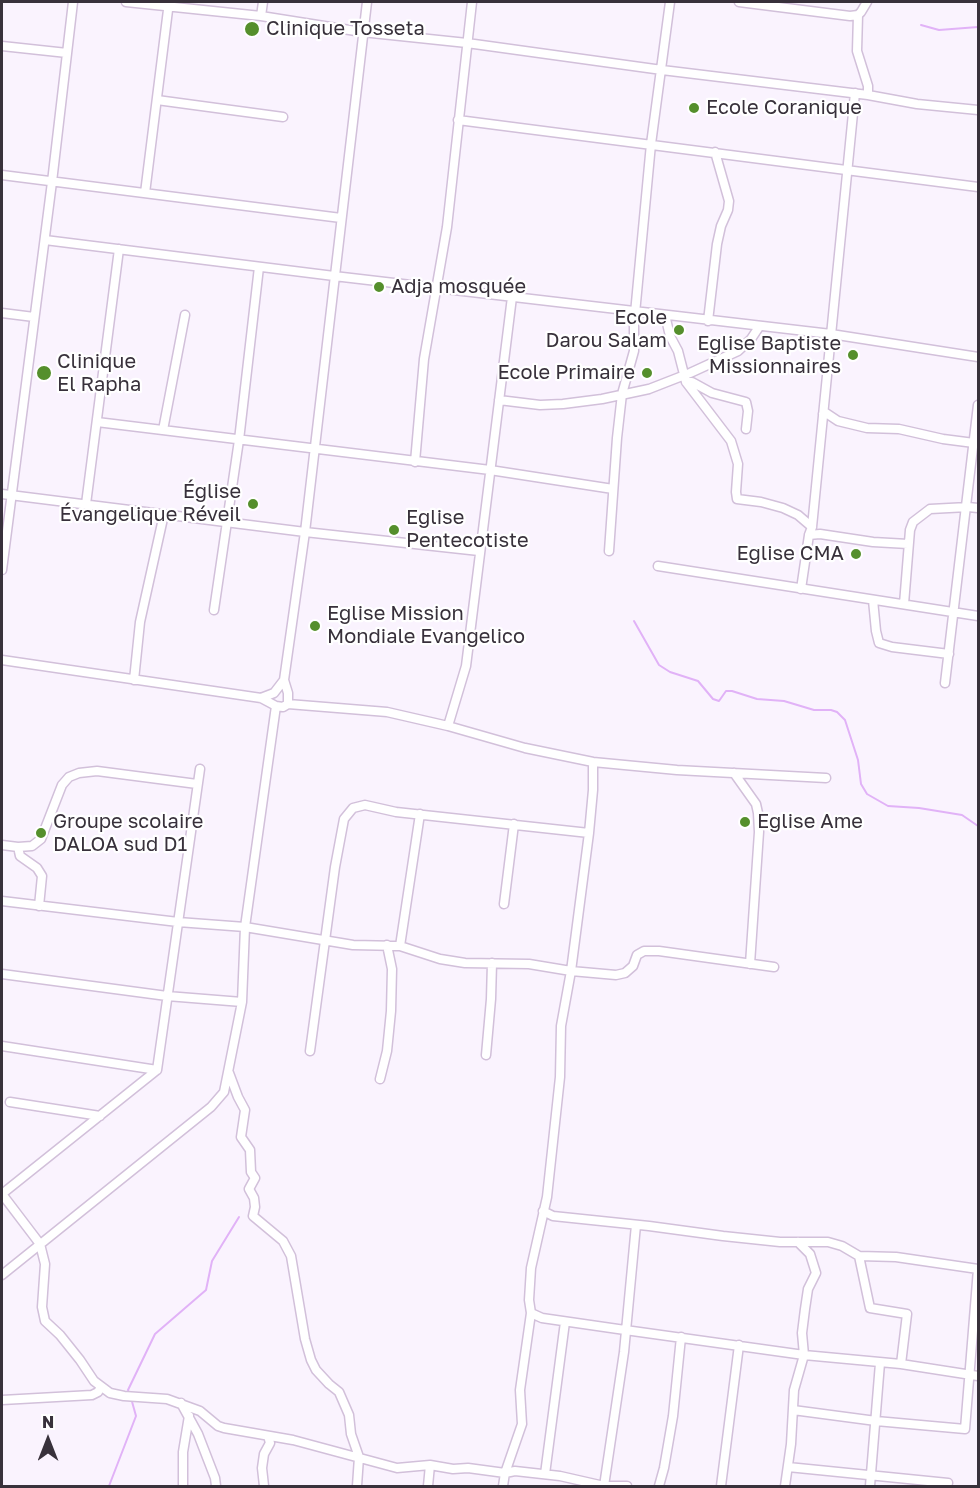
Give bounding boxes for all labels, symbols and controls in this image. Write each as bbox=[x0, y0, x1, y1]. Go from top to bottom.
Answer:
place label: Clinique Tosseta bbox=[266, 17, 425, 41]
marker: Clinique Tosseta bbox=[243, 20, 261, 38]
place label: Ecole Coranique bbox=[706, 96, 862, 120]
marker: Ecole Coranique bbox=[687, 101, 701, 115]
place label: Adja mosquée bbox=[391, 275, 526, 299]
marker: Adja mosquée bbox=[372, 280, 386, 294]
place label: Ecole Darou Salam bbox=[546, 306, 667, 353]
marker: Ecole Darou Salam bbox=[672, 323, 686, 337]
place label: Eglise Baptiste Missionnaires bbox=[697, 332, 841, 379]
marker: Eglise Baptiste Missionnaires bbox=[846, 348, 860, 362]
place label: Clinique El Rapha bbox=[57, 350, 141, 397]
place label: Ecole Primaire bbox=[497, 361, 635, 385]
marker: Clinique El Rapha bbox=[35, 364, 53, 382]
marker: Ecole Primaire bbox=[640, 366, 654, 380]
place label: Église Évangelique Réveil bbox=[59, 480, 241, 527]
marker: Église Évangelique Réveil bbox=[246, 497, 260, 511]
place label: Eglise Pentecotiste bbox=[406, 506, 529, 553]
marker: Eglise Pentecotiste bbox=[387, 523, 401, 537]
place label: Eglise CMA bbox=[737, 542, 844, 566]
marker: Eglise CMA bbox=[849, 547, 863, 561]
place label: Eglise Mission Mondiale Evangelico bbox=[327, 602, 525, 649]
marker: Eglise Mission Mondiale Evangelico bbox=[308, 619, 322, 633]
place label: Groupe scolaire DALOA sud D1 bbox=[53, 810, 203, 857]
place label: Eglise Ame bbox=[757, 810, 863, 834]
marker: Eglise Ame bbox=[738, 815, 752, 829]
marker: Groupe scolaire DALOA sud D1 bbox=[34, 826, 48, 840]
north arrow bbox=[18, 1410, 78, 1470]
text: N bbox=[42, 1412, 54, 1432]

